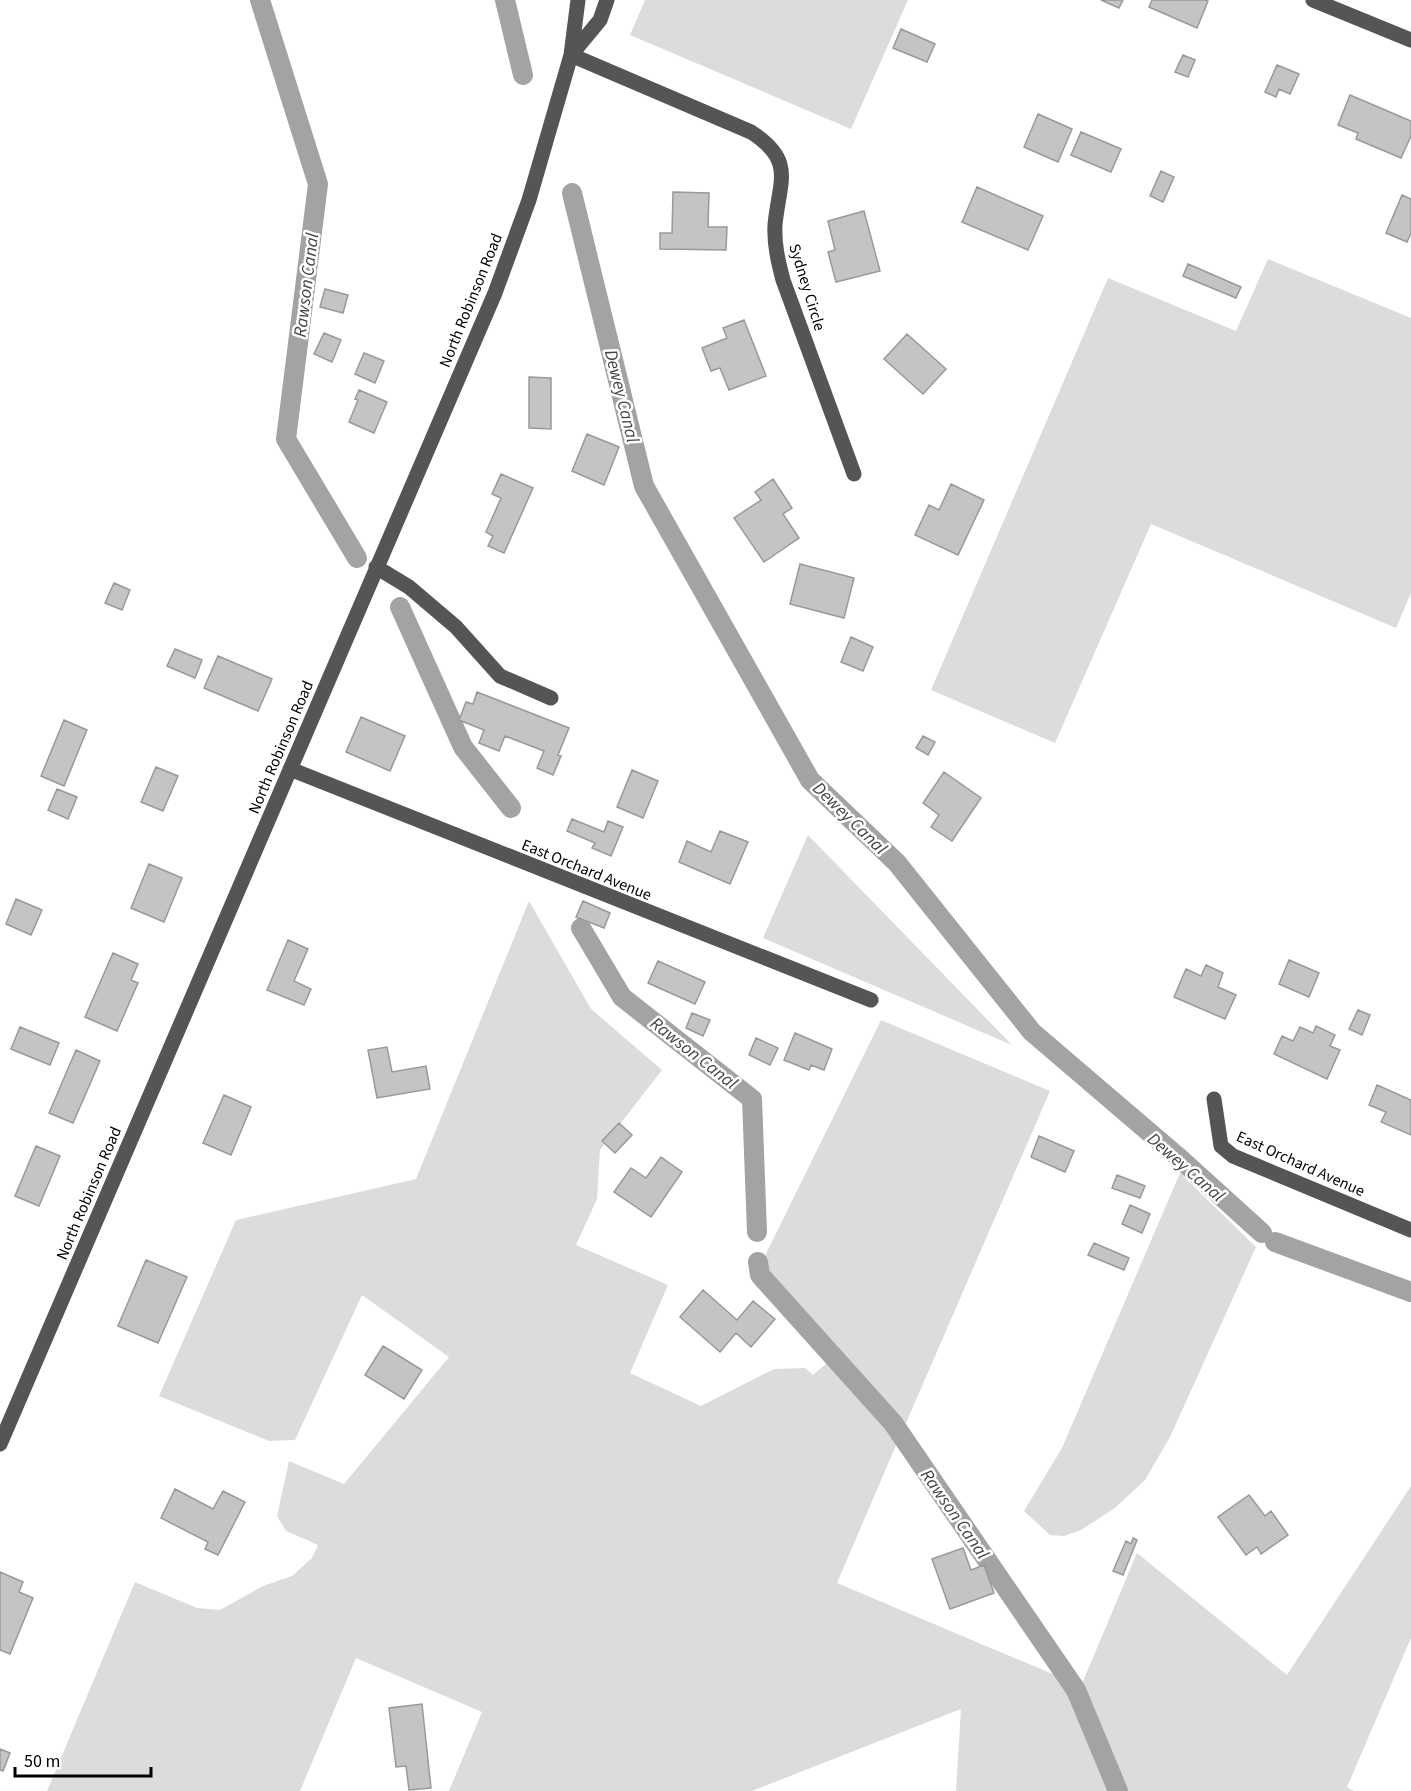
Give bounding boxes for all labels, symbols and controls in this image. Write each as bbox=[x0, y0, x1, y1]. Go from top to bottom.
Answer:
street label: North Robinson Road bbox=[434, 230, 508, 371]
water label: Rawson Canal bbox=[288, 231, 325, 339]
street label: Sydney Circle bbox=[783, 241, 831, 334]
water label: Dewey Canal bbox=[598, 347, 645, 446]
street label: North Robinson Road bbox=[243, 677, 319, 817]
water label: Dewey Canal bbox=[807, 776, 893, 861]
street label: East Orchard Avenue bbox=[518, 834, 655, 906]
water label: Rawson Canal bbox=[645, 1011, 743, 1096]
street label: North Robinson Road bbox=[51, 1123, 127, 1263]
street label: East Orchard Avenue bbox=[1233, 1126, 1368, 1202]
water label: Dewey Canal bbox=[1142, 1127, 1230, 1208]
water label: Rawson Canal bbox=[914, 1464, 995, 1565]
scale bar bbox=[15, 1740, 152, 1778]
text: 50 m bbox=[24, 1749, 60, 1774]

